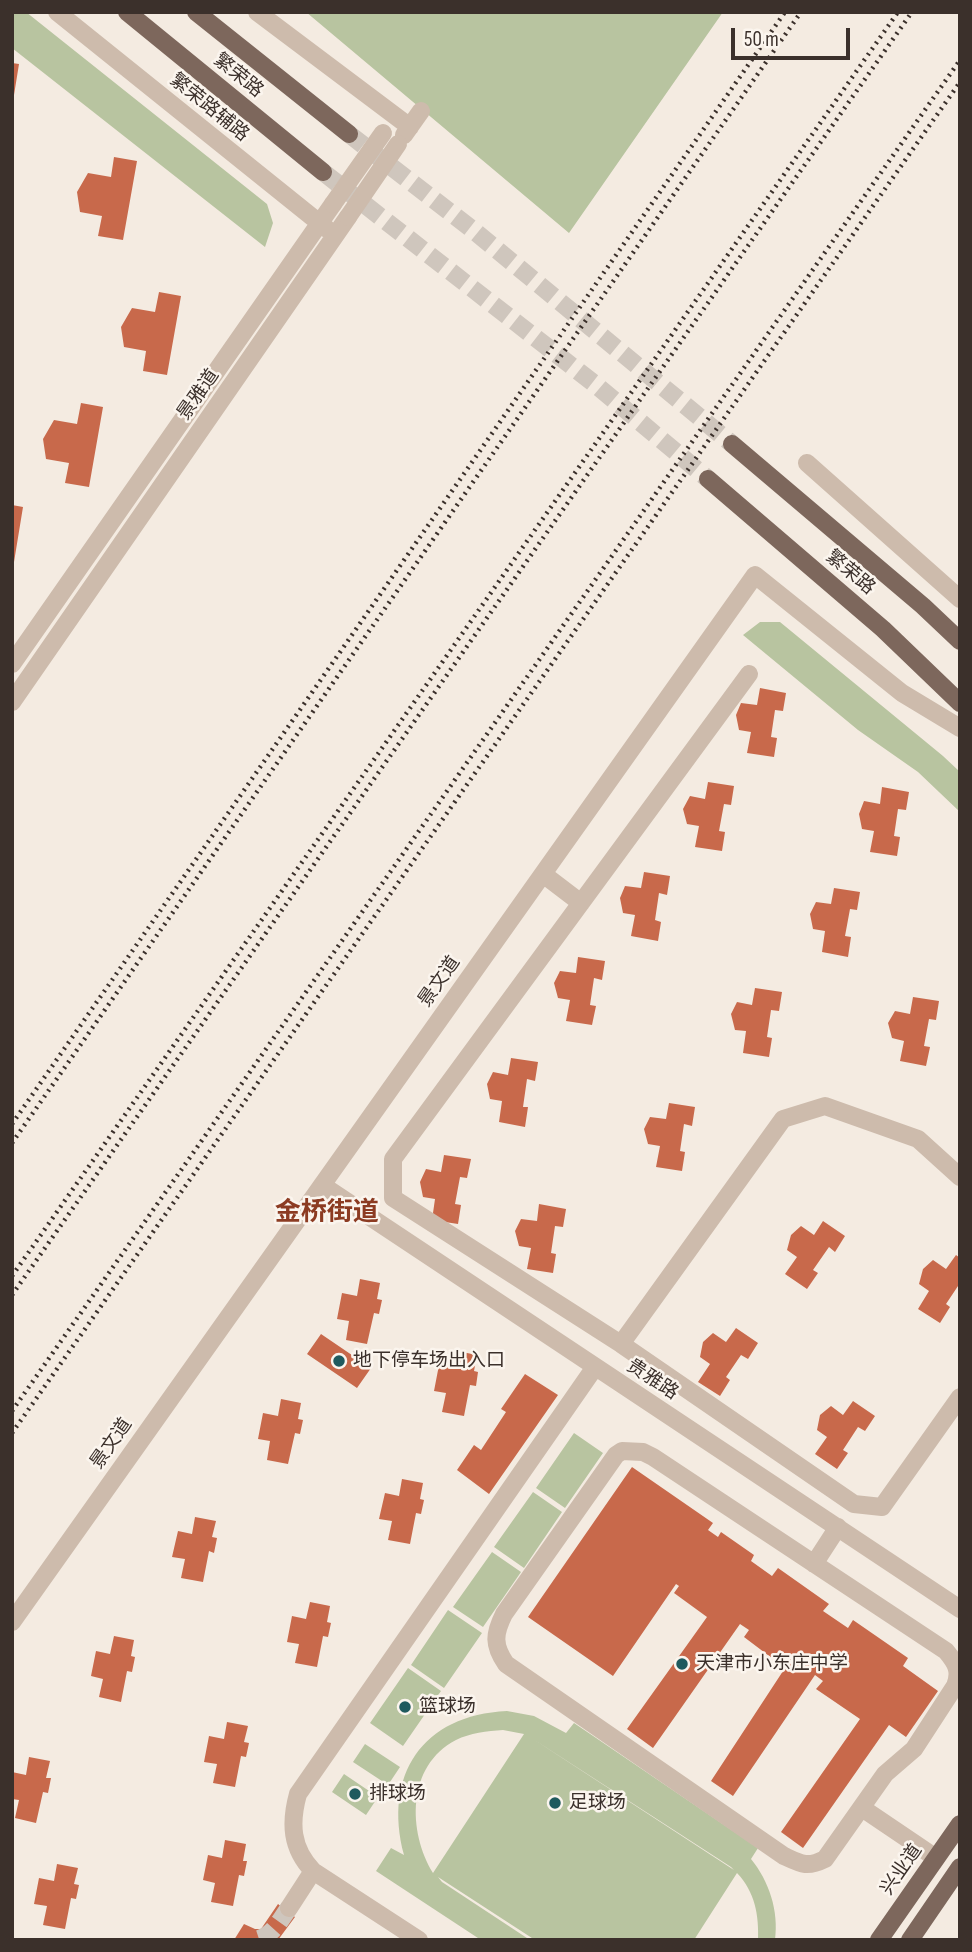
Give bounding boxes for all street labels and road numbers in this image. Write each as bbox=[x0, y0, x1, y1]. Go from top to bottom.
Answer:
street label: 繁荣路 bbox=[209, 49, 267, 103]
street label: 繁荣路辅路 bbox=[165, 69, 253, 147]
street label: 景雅道 bbox=[173, 365, 225, 425]
street label: 繁荣路 bbox=[821, 546, 879, 600]
street label: 景文道 bbox=[414, 952, 466, 1012]
street label: 贵雅路 bbox=[622, 1355, 682, 1405]
street label: 景文道 bbox=[86, 1414, 138, 1474]
street label: 兴业道 bbox=[876, 1840, 928, 1900]

